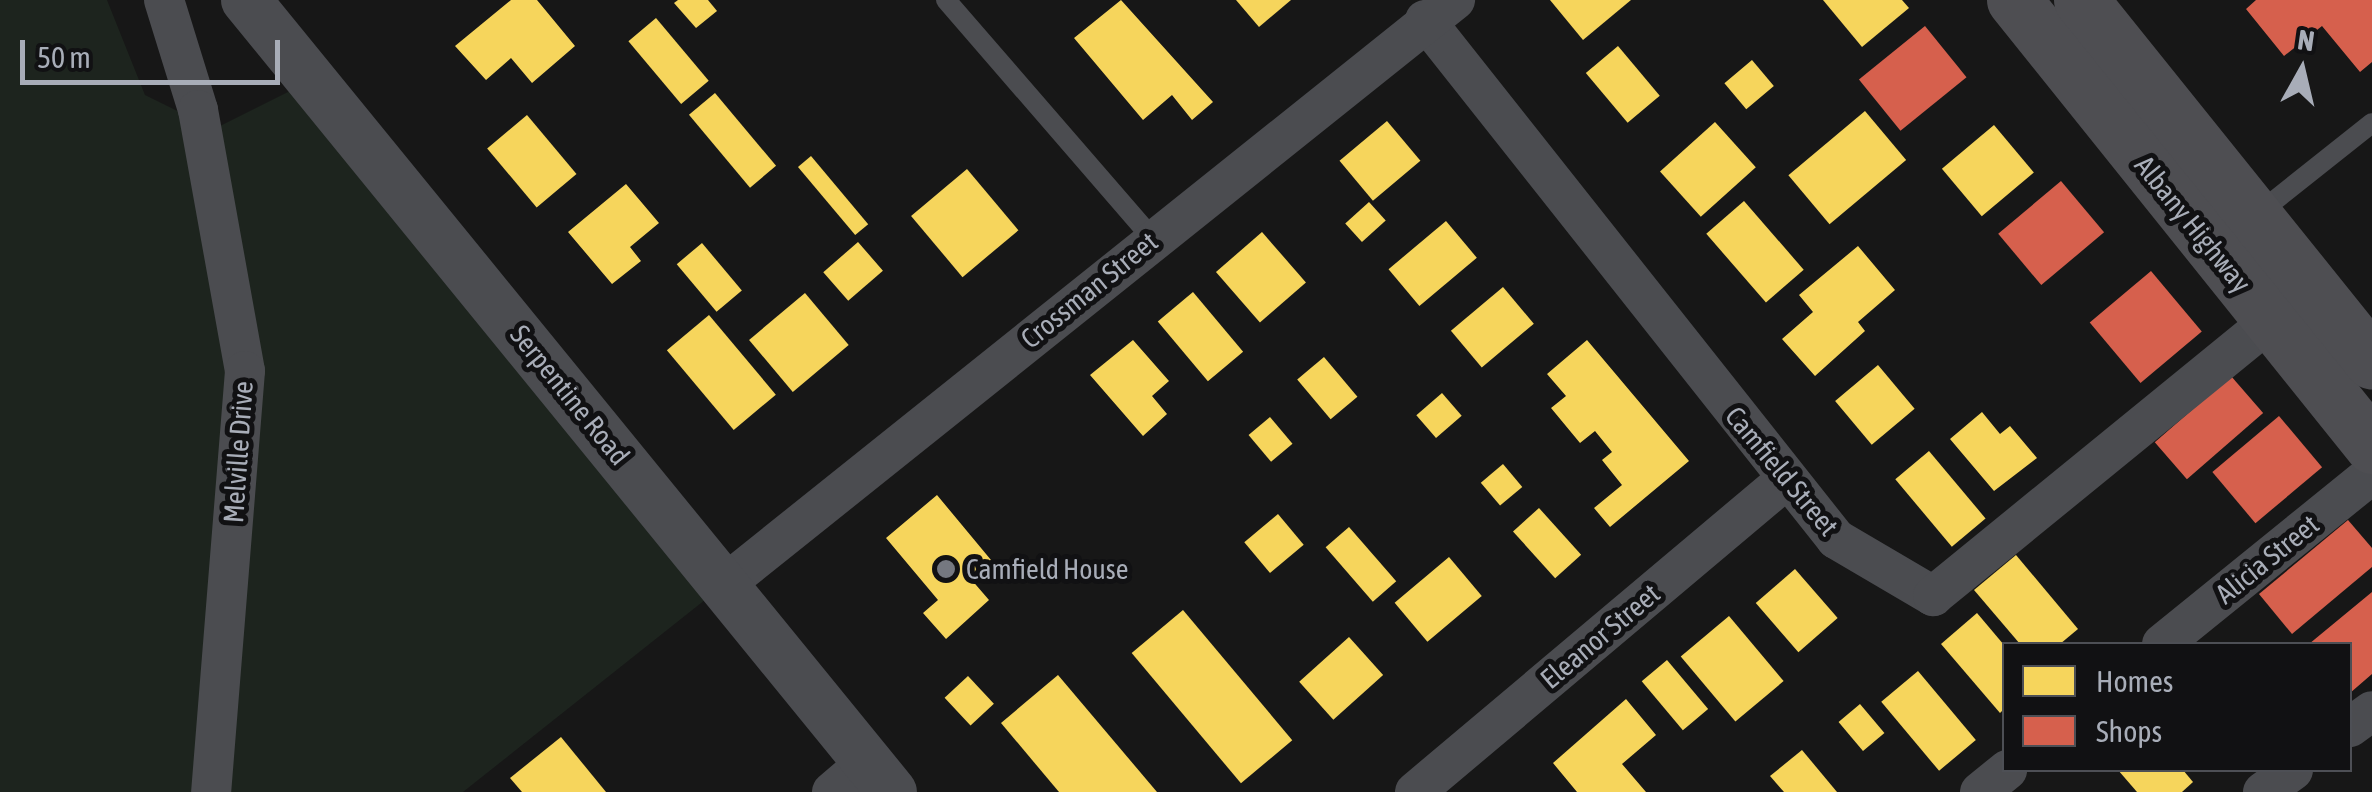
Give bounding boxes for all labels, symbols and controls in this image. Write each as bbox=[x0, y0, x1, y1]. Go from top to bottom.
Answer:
scale bar bbox=[25, 20, 285, 82]
north arrow bbox=[2252, 20, 2352, 120]
text: N bbox=[2296, 23, 2317, 57]
text: 50 m bbox=[37, 40, 91, 74]
street label: Albany Highway bbox=[2128, 149, 2258, 299]
street label: Crossman Street bbox=[1014, 225, 1164, 355]
street label: Serpentine Road bbox=[503, 318, 637, 472]
street label: Melville Drive bbox=[216, 380, 260, 524]
street label: Camfield Street bbox=[1718, 400, 1846, 542]
street label: Alicia Street bbox=[2209, 507, 2325, 611]
place label: Camfield House bbox=[966, 552, 1128, 586]
marker: Camfield House bbox=[935, 558, 957, 580]
street label: Eleanor Street bbox=[1534, 577, 1666, 695]
legend bbox=[2002, 642, 2352, 772]
text: Homes bbox=[2096, 664, 2173, 698]
text: Shops bbox=[2096, 714, 2162, 748]

